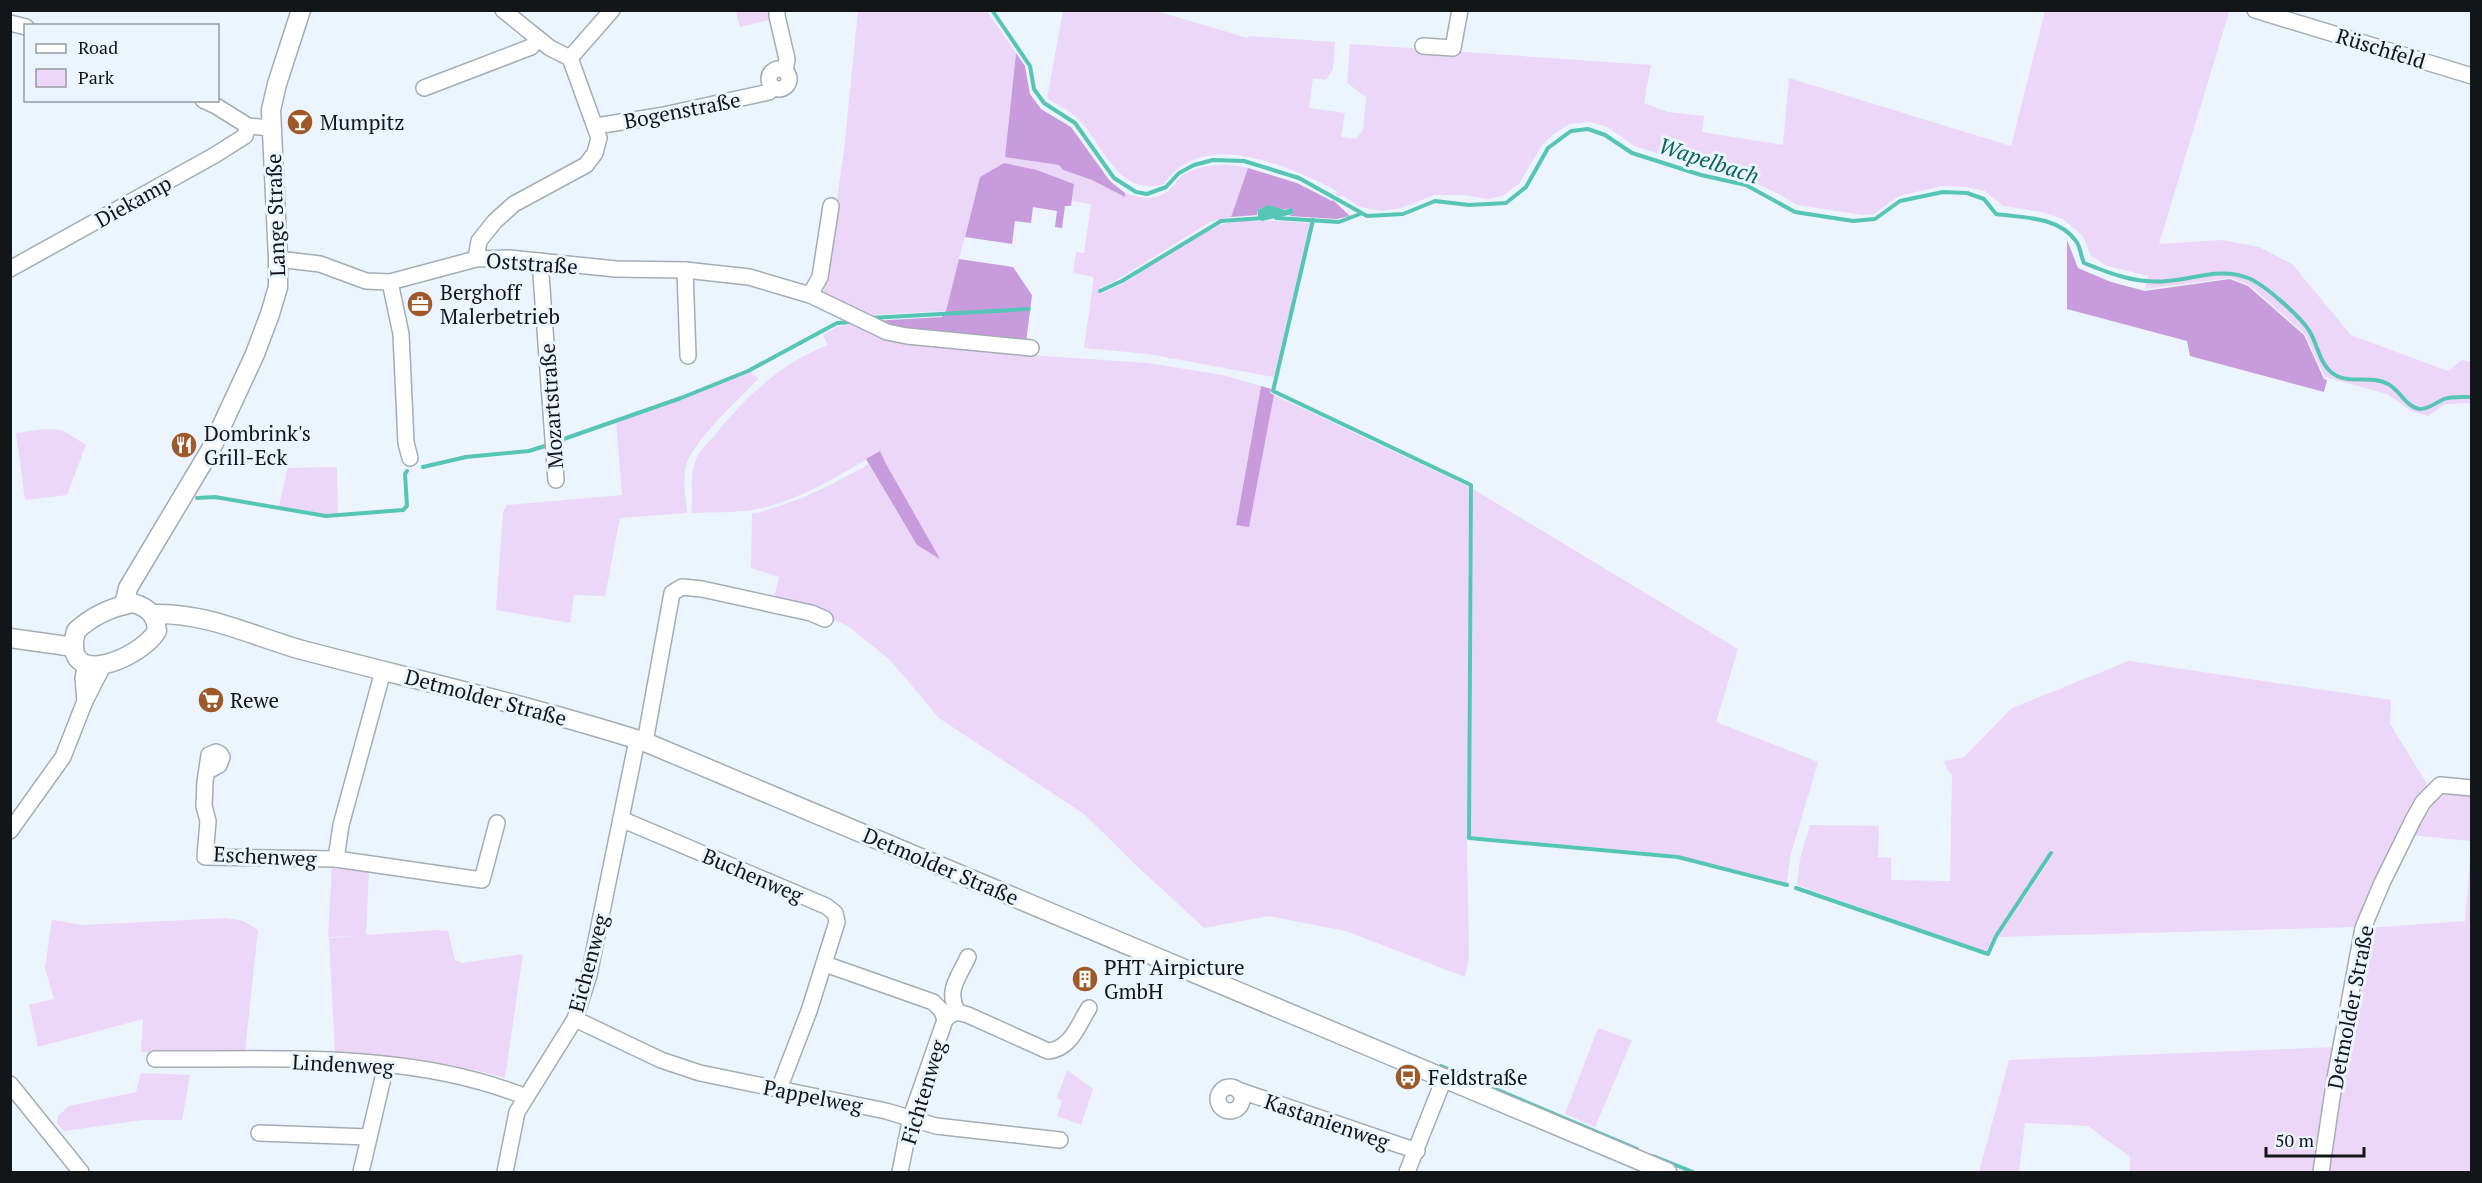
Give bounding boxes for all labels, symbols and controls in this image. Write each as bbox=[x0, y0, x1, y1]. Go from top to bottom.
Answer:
street label: Rüschfeld bbox=[2333, 21, 2429, 75]
legend bbox=[24, 24, 219, 102]
text: Road bbox=[78, 35, 118, 59]
text: Park bbox=[78, 65, 115, 89]
street label: Bogenstraße bbox=[621, 85, 743, 135]
bar icon: Mumpitz bbox=[285, 107, 315, 137]
place label: Mumpitz bbox=[320, 108, 405, 136]
water label: Wapelbach bbox=[1655, 130, 1763, 190]
street label: Lange Straße bbox=[259, 153, 291, 277]
street label: Diekamp bbox=[90, 169, 176, 233]
street label: Oststraße bbox=[485, 246, 579, 280]
place label: Berghoff Malerbetrieb bbox=[440, 278, 560, 330]
office icon: Berghoff Malerbetrieb bbox=[405, 289, 435, 319]
street label: Mozartstraße bbox=[533, 342, 569, 470]
place label: Dombrink's Grill-Eck bbox=[204, 419, 311, 471]
restaurant icon: Dombrink's Grill-Eck bbox=[169, 430, 199, 460]
street label: Detmolder Straße bbox=[402, 662, 570, 732]
supermarket icon: Rewe bbox=[196, 685, 226, 715]
place label: Rewe bbox=[230, 686, 279, 714]
street label: Detmolder Straße bbox=[859, 821, 1023, 911]
street label: Eschenweg bbox=[213, 839, 318, 873]
street label: Buchenweg bbox=[698, 841, 808, 909]
street label: Eichenweg bbox=[561, 910, 615, 1015]
street label: Detmolder Straße bbox=[2320, 923, 2380, 1091]
place label: PHT Airpicture GmbH bbox=[1104, 953, 1245, 1005]
building icon: PHT Airpicture GmbH bbox=[1070, 964, 1100, 994]
street label: Fichtenweg bbox=[894, 1036, 952, 1147]
street label: Lindenweg bbox=[292, 1047, 395, 1081]
bus stop icon: Feldstraße bbox=[1393, 1062, 1423, 1092]
place label: Feldstraße bbox=[1428, 1063, 1527, 1091]
street label: Pappelweg bbox=[761, 1073, 866, 1120]
street label: Kastanienweg bbox=[1261, 1087, 1394, 1156]
scale bar bbox=[2266, 1120, 2364, 1158]
text: 50 m bbox=[2275, 1128, 2315, 1152]

